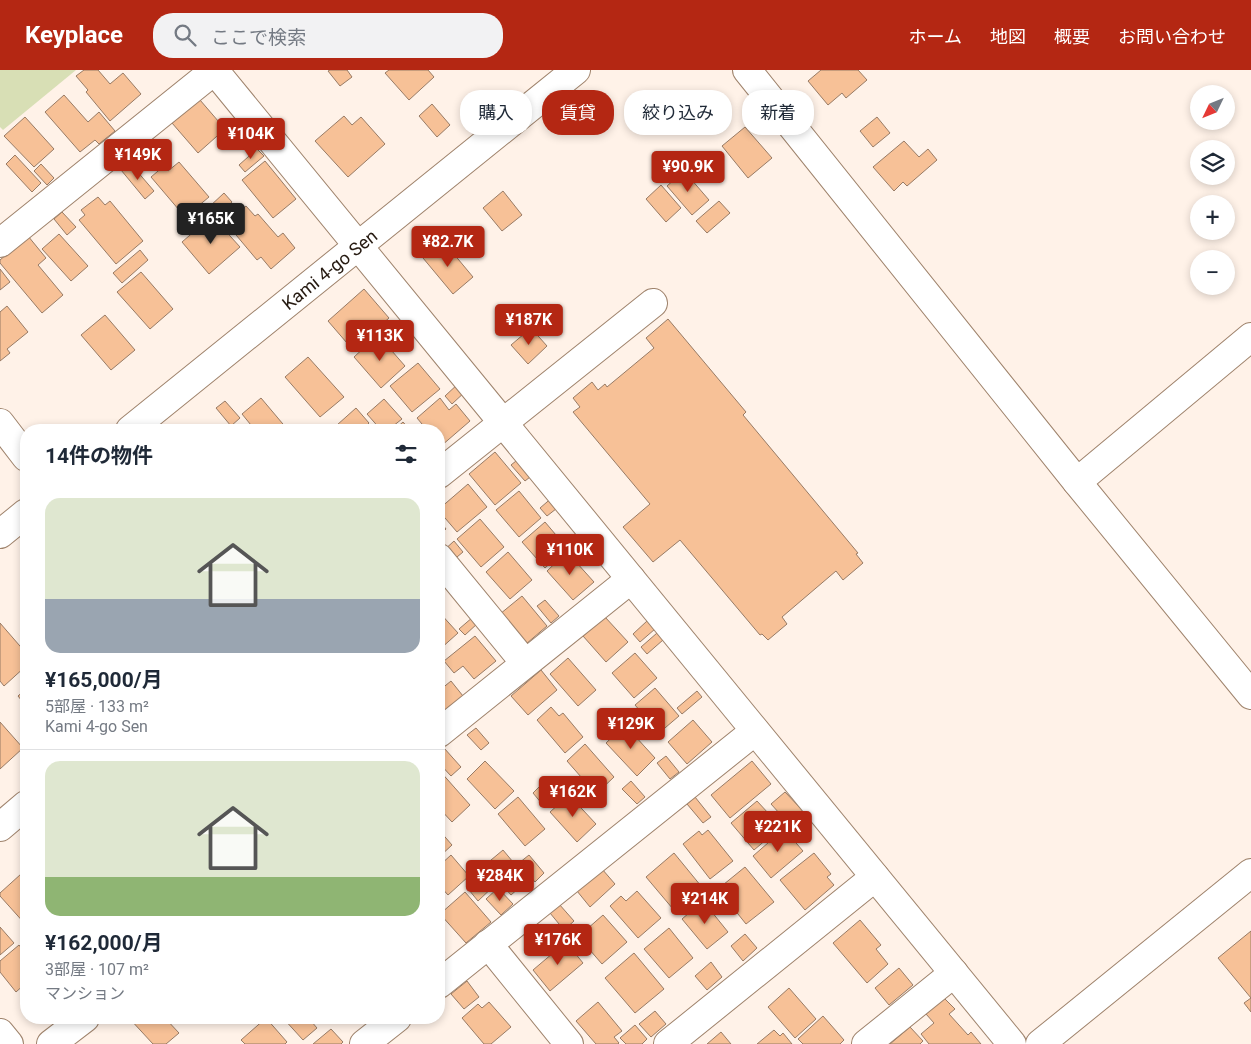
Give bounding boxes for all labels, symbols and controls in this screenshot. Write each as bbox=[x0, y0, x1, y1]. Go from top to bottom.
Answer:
search box bbox=[153, 13, 503, 58]
text: Keyplace bbox=[25, 21, 123, 49]
icon: search bbox=[171, 21, 199, 49]
text: ここで検索 bbox=[211, 26, 306, 49]
text: ホーム bbox=[909, 26, 962, 47]
text: 地図 bbox=[990, 26, 1026, 47]
text: 概要 bbox=[1054, 26, 1090, 47]
text: お問い合わせ bbox=[1118, 26, 1226, 47]
north arrow bbox=[1190, 85, 1235, 130]
map controls bbox=[1190, 85, 1235, 295]
chip: 購入 bbox=[460, 90, 532, 135]
chip: 賃貸 bbox=[542, 90, 614, 135]
chip: 絞り込み bbox=[624, 90, 732, 135]
chip: 新着 bbox=[742, 90, 814, 135]
pin: ¥104K bbox=[216, 118, 286, 160]
text: ¥104K bbox=[228, 124, 274, 143]
pin: ¥149K bbox=[103, 138, 173, 181]
button: layers bbox=[1190, 140, 1235, 185]
text: ¥149K bbox=[115, 145, 161, 164]
pin: ¥90.9K bbox=[647, 150, 729, 193]
text: ¥90.9K bbox=[663, 157, 713, 176]
button: + bbox=[1190, 195, 1235, 240]
pin: ¥165K bbox=[176, 202, 246, 245]
text: ¥165K bbox=[188, 209, 234, 228]
street label: Kami 4-go Sen bbox=[278, 225, 381, 314]
pin: ¥82.7K bbox=[407, 226, 489, 268]
text: ¥82.7K bbox=[423, 232, 473, 251]
button: − bbox=[1190, 250, 1235, 295]
pin: ¥187K bbox=[494, 304, 564, 346]
text: ¥187K bbox=[506, 310, 552, 329]
pin: ¥113K bbox=[345, 320, 415, 362]
text: ¥113K bbox=[357, 326, 403, 345]
icon: filters bbox=[392, 440, 420, 468]
text: 14件の物件 bbox=[45, 444, 153, 468]
icon: home bbox=[188, 530, 278, 620]
pin: ¥110K bbox=[535, 534, 605, 576]
text: ¥110K bbox=[547, 540, 593, 559]
text: ¥165,000/月 bbox=[45, 668, 163, 692]
text: 5部屋 · 133 m² bbox=[45, 697, 149, 716]
pin: ¥129K bbox=[596, 708, 666, 750]
text: ¥129K bbox=[608, 714, 654, 733]
text: Kami 4-go Sen bbox=[45, 717, 148, 736]
pin: ¥162K bbox=[538, 776, 608, 818]
text: ¥162K bbox=[550, 782, 596, 801]
icon: home bbox=[188, 793, 278, 883]
pin: ¥221K bbox=[743, 810, 813, 853]
text: ¥221K bbox=[755, 817, 801, 836]
pin: ¥284K bbox=[465, 860, 535, 902]
text: ¥284K bbox=[477, 866, 523, 885]
pin: ¥214K bbox=[670, 882, 740, 925]
text: ¥214K bbox=[682, 889, 728, 908]
pin: ¥176K bbox=[523, 924, 593, 966]
text: ¥176K bbox=[535, 930, 581, 949]
text: ¥162,000/月 bbox=[45, 931, 163, 955]
text: 3部屋 · 107 m² bbox=[45, 960, 149, 979]
text: マンション bbox=[45, 984, 125, 1003]

